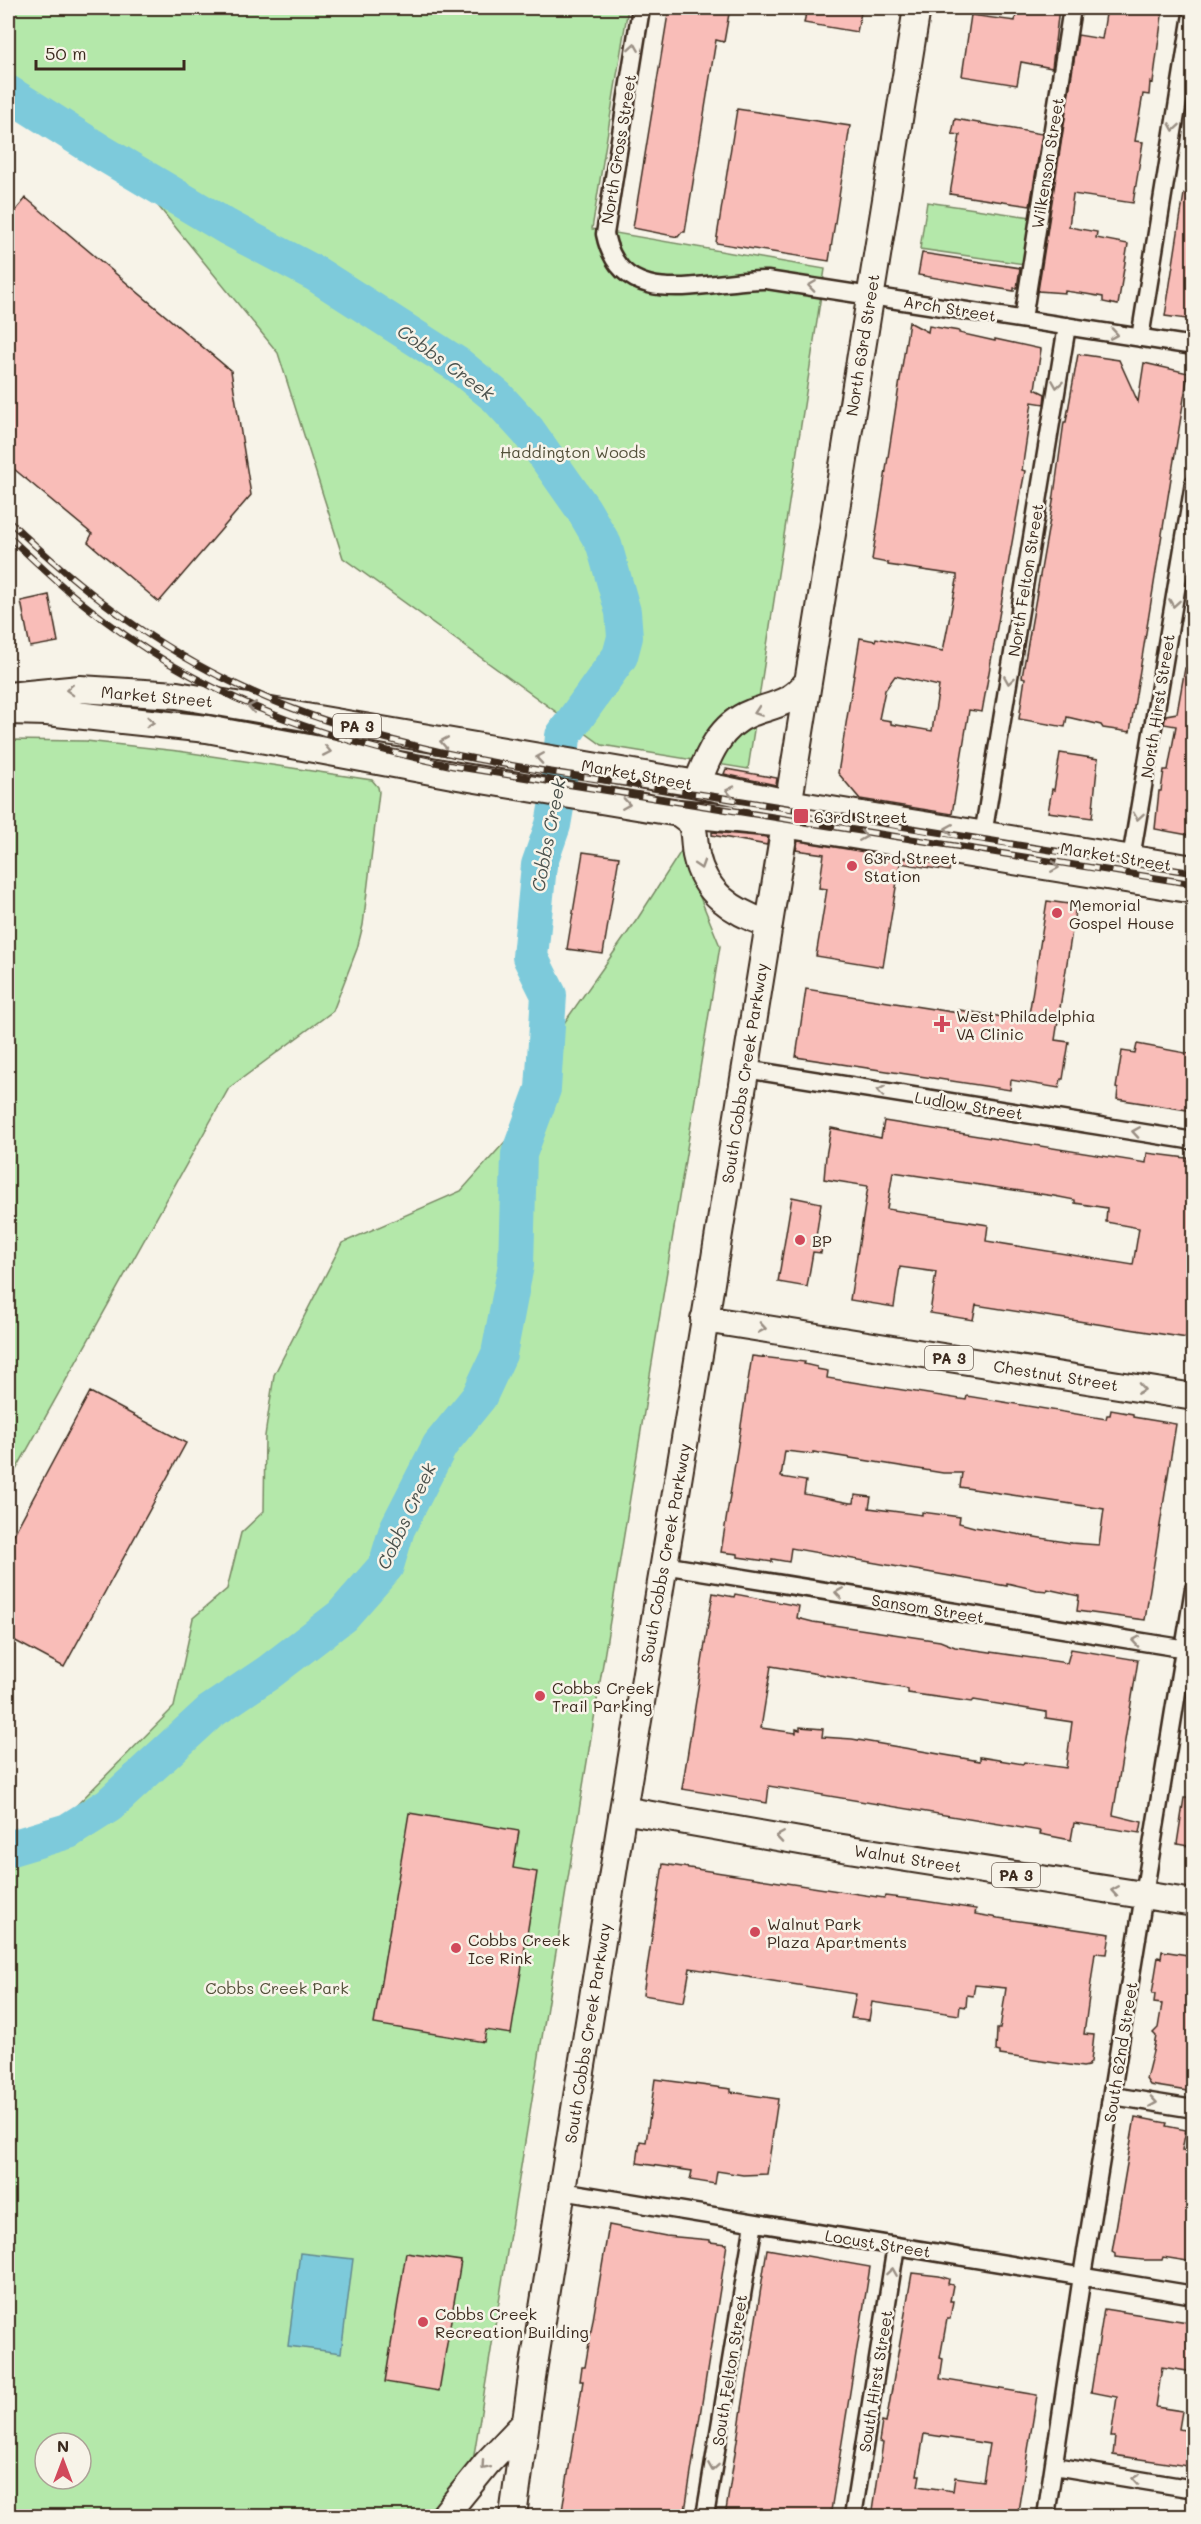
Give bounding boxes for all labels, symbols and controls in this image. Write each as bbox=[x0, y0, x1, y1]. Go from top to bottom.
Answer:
scale bar bbox=[36, 33, 184, 71]
text: 50 m bbox=[45, 41, 87, 65]
one-way arrow bbox=[628, 42, 640, 51]
street label: North Gross Street bbox=[596, 73, 640, 225]
street label: Wilkenson Street bbox=[1026, 96, 1068, 230]
one-way arrow bbox=[1168, 123, 1180, 132]
street label: North 63rd Street bbox=[840, 272, 884, 418]
one-way arrow bbox=[807, 281, 817, 293]
street label: Arch Street bbox=[902, 290, 998, 326]
water label: Cobbs Creek bbox=[393, 319, 500, 406]
one-way arrow bbox=[1110, 327, 1119, 339]
one-way arrow bbox=[1052, 379, 1064, 388]
park label: Haddington Woods bbox=[500, 441, 646, 462]
street label: North Felton Street bbox=[1003, 502, 1047, 658]
one-way arrow bbox=[1168, 599, 1180, 608]
street label: North Hirst Street bbox=[1135, 632, 1179, 780]
one-way arrow bbox=[1003, 675, 1015, 684]
street label: Market Street bbox=[100, 681, 214, 711]
one-way arrow bbox=[66, 683, 75, 696]
one-way arrow bbox=[248, 701, 258, 714]
one-way arrow bbox=[753, 704, 764, 717]
road number: PA 3 bbox=[333, 714, 381, 738]
one-way arrow bbox=[145, 715, 154, 728]
one-way arrow bbox=[440, 736, 450, 749]
one-way arrow bbox=[322, 744, 332, 757]
one-way arrow bbox=[536, 752, 546, 765]
street label: Market Street bbox=[580, 754, 694, 794]
water label: Cobbs Creek bbox=[525, 776, 571, 894]
one-way arrow bbox=[726, 786, 736, 799]
one-way arrow bbox=[622, 798, 631, 810]
place label: 63rd Street bbox=[814, 806, 907, 827]
marker: 63rd Street bbox=[792, 807, 810, 825]
one-way arrow bbox=[1133, 812, 1145, 821]
one-way arrow bbox=[945, 824, 954, 836]
one-way arrow bbox=[857, 829, 867, 842]
street label: Market Street bbox=[1059, 837, 1173, 875]
place label: 63rd Street Station bbox=[864, 847, 957, 886]
one-way arrow bbox=[692, 859, 705, 870]
marker: 63rd Street Station bbox=[845, 859, 859, 873]
one-way arrow bbox=[1051, 861, 1060, 873]
place label: Memorial Gospel House bbox=[1069, 894, 1174, 933]
marker: Memorial Gospel House bbox=[1050, 906, 1064, 920]
street label: South Cobbs Creek Parkway bbox=[716, 961, 772, 1185]
place label: West Philadelphia VA Clinic bbox=[956, 1005, 1095, 1044]
marker: West Philadelphia VA Clinic bbox=[933, 1015, 951, 1033]
one-way arrow bbox=[876, 1085, 886, 1097]
street label: Ludlow Street bbox=[913, 1086, 1025, 1124]
one-way arrow bbox=[1131, 1126, 1140, 1138]
place label: BP bbox=[812, 1230, 832, 1251]
marker: BP bbox=[793, 1233, 807, 1247]
one-way arrow bbox=[758, 1322, 767, 1334]
road number: PA 3 bbox=[925, 1346, 973, 1370]
street label: Chestnut Street bbox=[992, 1355, 1120, 1395]
one-way arrow bbox=[1136, 1382, 1146, 1395]
street label: South Cobbs Creek Parkway bbox=[635, 1442, 695, 1664]
water label: Cobbs Creek bbox=[371, 1459, 441, 1573]
one-way arrow bbox=[835, 1588, 844, 1600]
street label: Sansom Street bbox=[870, 1589, 986, 1627]
one-way arrow bbox=[1131, 1635, 1140, 1647]
place label: Cobbs Creek Trail Parking bbox=[552, 1677, 654, 1716]
marker: Cobbs Creek Trail Parking bbox=[533, 1689, 547, 1703]
one-way arrow bbox=[775, 1832, 784, 1844]
street label: Walnut Street bbox=[853, 1839, 963, 1877]
road number: PA 3 bbox=[992, 1863, 1040, 1887]
one-way arrow bbox=[1110, 1885, 1120, 1897]
place label: Walnut Park Plaza Apartments bbox=[767, 1913, 907, 1952]
street label: South Cobbs Creek Parkway bbox=[559, 1921, 615, 2145]
marker: Walnut Park Plaza Apartments bbox=[748, 1925, 762, 1939]
place label: Cobbs Creek Ice Rink bbox=[468, 1929, 570, 1968]
marker: Cobbs Creek Ice Rink bbox=[449, 1941, 463, 1955]
park label: Cobbs Creek Park bbox=[205, 1977, 349, 1998]
street label: South 62nd Street bbox=[1099, 1980, 1141, 2124]
one-way arrow bbox=[1148, 2096, 1158, 2108]
street label: Locust Street bbox=[824, 2224, 932, 2262]
one-way arrow bbox=[886, 2268, 898, 2277]
street label: South Felton Street bbox=[707, 2293, 751, 2447]
place label: Cobbs Creek Recreation Building bbox=[435, 2303, 589, 2342]
street label: South Hirst Street bbox=[853, 2308, 897, 2454]
marker: Cobbs Creek Recreation Building bbox=[416, 2315, 430, 2329]
north arrow bbox=[33, 2431, 93, 2491]
text: N bbox=[57, 2435, 69, 2456]
one-way arrow bbox=[481, 2459, 492, 2470]
one-way arrow bbox=[708, 2463, 720, 2472]
one-way arrow bbox=[1131, 2474, 1140, 2486]

